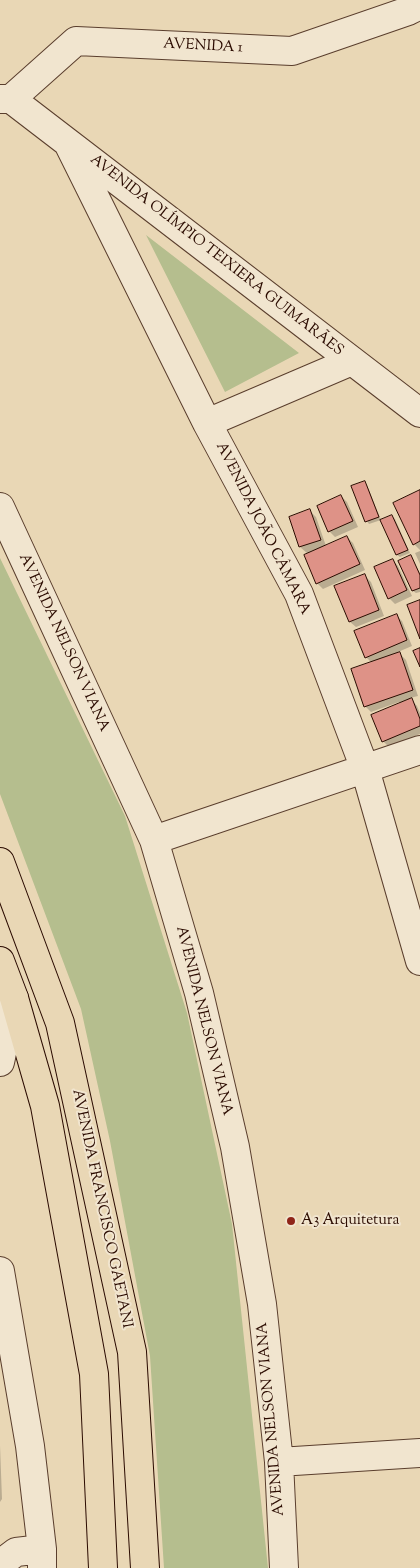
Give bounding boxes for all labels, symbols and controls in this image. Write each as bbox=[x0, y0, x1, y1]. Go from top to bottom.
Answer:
street label: AVENIDA 1 bbox=[163, 36, 243, 58]
street label: AVENIDA OLÍMPIO TEIXIERA GUIMARÃES bbox=[86, 151, 346, 361]
street label: AVENIDA JOÃO CÂMARA bbox=[211, 440, 313, 618]
street label: AVENIDA NELSON VIANA bbox=[14, 551, 112, 735]
street label: AVENIDA NELSON VIANA bbox=[171, 924, 235, 1118]
street label: AVENIDA FRANCISCO GAETANI bbox=[67, 1088, 135, 1330]
place label: A3 Arquitetura bbox=[301, 1212, 399, 1230]
marker: A3 Arquitetura bbox=[285, 1215, 297, 1227]
street label: AVENIDA NELSON VIANA bbox=[255, 1321, 289, 1517]

